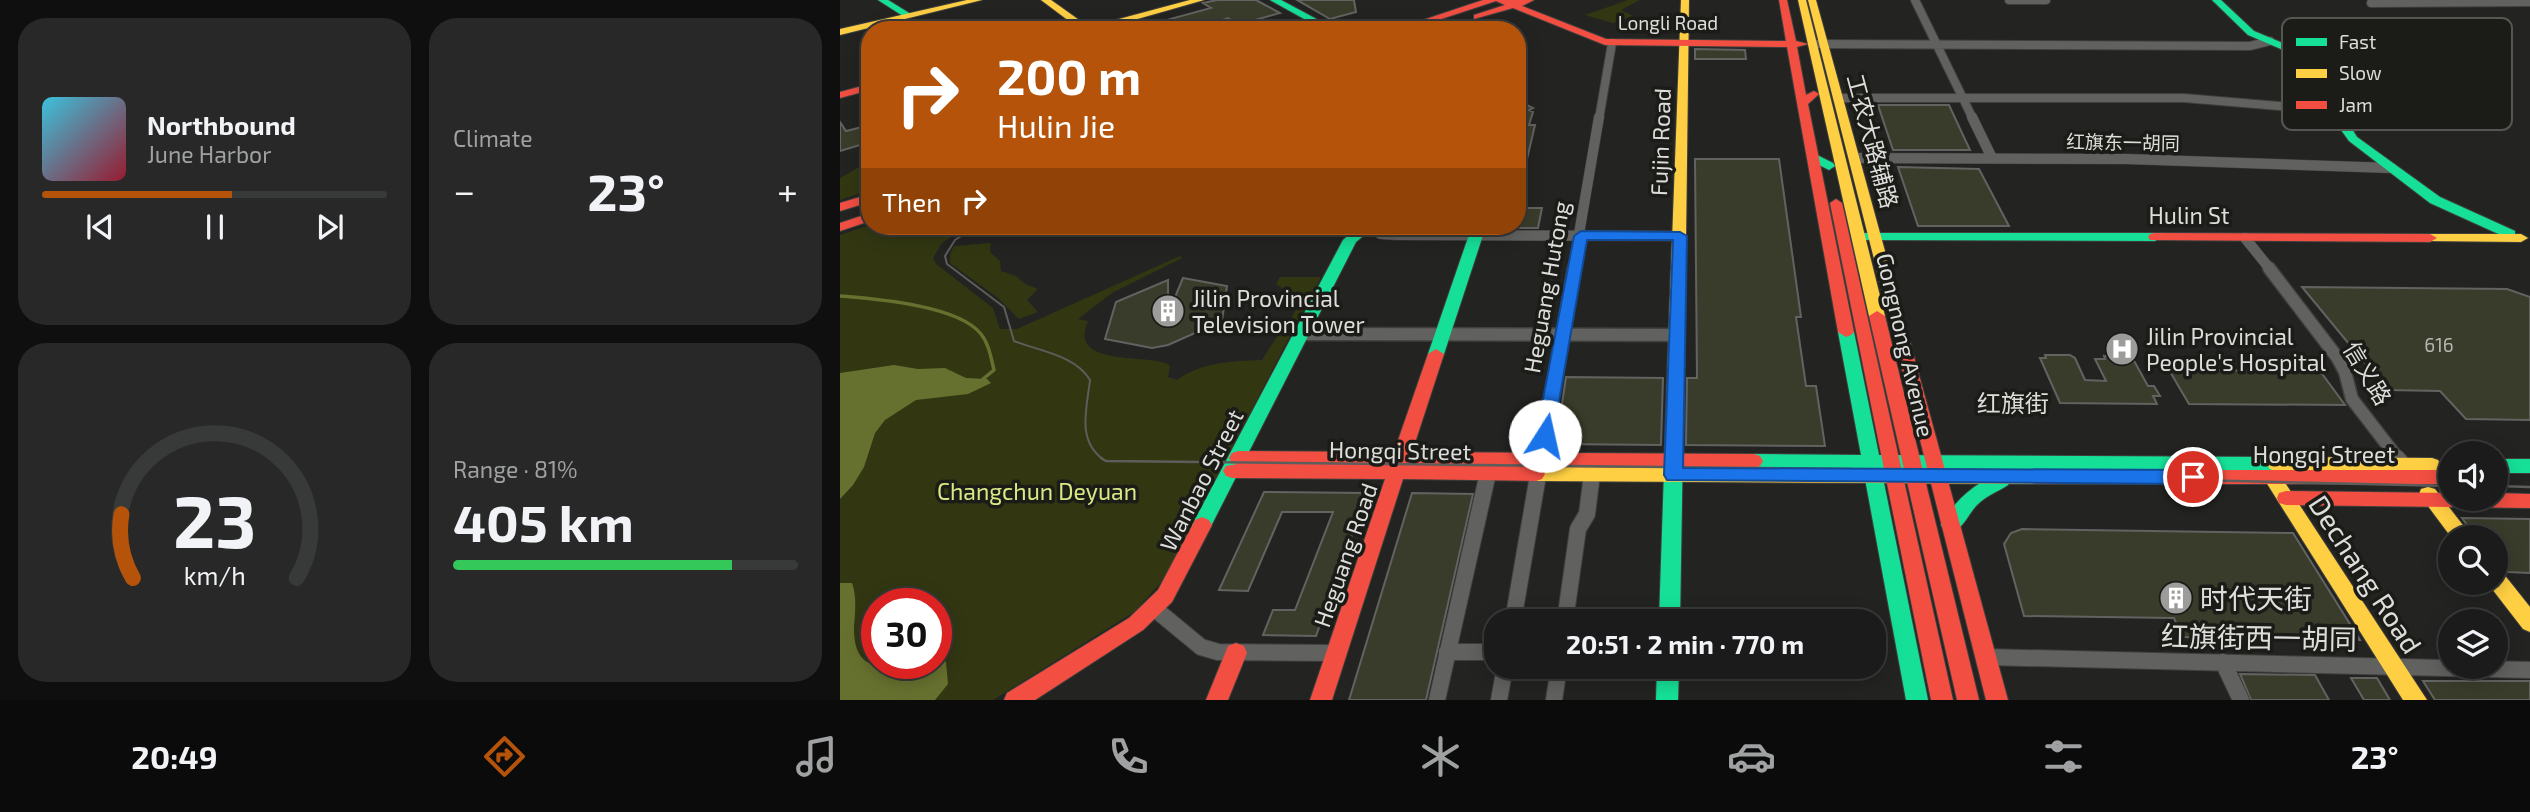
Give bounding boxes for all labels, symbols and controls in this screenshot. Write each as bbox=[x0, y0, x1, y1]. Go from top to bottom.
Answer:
street label: Longli Road bbox=[1618, 11, 1718, 34]
legend bbox=[2282, 18, 2512, 130]
text: Fast bbox=[2339, 30, 2376, 53]
text: 200 m bbox=[997, 46, 1141, 105]
icon: right bbox=[882, 49, 973, 140]
text: Slow bbox=[2339, 61, 2382, 84]
street label: 工农大路辅路 bbox=[1842, 71, 1904, 211]
street label: Fujin Road bbox=[1644, 88, 1676, 196]
text: Jam bbox=[2339, 93, 2373, 116]
text: Hulin Jie bbox=[997, 106, 1115, 144]
text: Northbound bbox=[147, 109, 296, 140]
text: Climate bbox=[453, 124, 533, 152]
street label: 红旗东一胡同 bbox=[2066, 130, 2180, 154]
text: June Harbor bbox=[147, 140, 271, 168]
text: 23° bbox=[587, 159, 665, 221]
text: − bbox=[453, 167, 475, 213]
text: + bbox=[777, 167, 798, 213]
icon: right bbox=[955, 182, 993, 220]
text: Then bbox=[882, 186, 941, 217]
street label: Heguang Hutong bbox=[1517, 199, 1575, 375]
street label: Hulin St bbox=[2148, 201, 2230, 229]
icon: previous bbox=[81, 208, 119, 246]
icon: pause bbox=[196, 208, 234, 246]
icon: next bbox=[311, 208, 349, 246]
street label: Gongnong Avenue bbox=[1871, 250, 1941, 440]
place label: Jilin Provincial Television Tower bbox=[1192, 284, 1365, 338]
building icon: Jilin Provincial Television Tower bbox=[1149, 292, 1187, 330]
place label: Jilin Provincial People's Hospital bbox=[2146, 322, 2326, 376]
hospital icon: Jilin Provincial People's Hospital bbox=[2103, 330, 2141, 368]
house number: 616 bbox=[2424, 333, 2454, 356]
street label: 信义路 bbox=[2338, 336, 2398, 410]
district label: 红旗街 bbox=[1977, 388, 2049, 417]
position arrow bbox=[1508, 399, 1582, 473]
street label: Wanbao Street bbox=[1153, 404, 1249, 556]
street label: Hongqi Street bbox=[1329, 435, 1472, 465]
street label: Hongqi Street bbox=[2253, 440, 2395, 468]
map controls bbox=[2438, 441, 2508, 679]
button: sound bbox=[2438, 441, 2508, 511]
pin bbox=[2163, 447, 2223, 507]
text: Range · 81% bbox=[453, 455, 578, 483]
icon: arrive bbox=[2174, 458, 2212, 496]
text: 23 bbox=[173, 476, 256, 564]
park label: Changchun Deyuan bbox=[937, 477, 1137, 505]
street label: Heguang Road bbox=[1307, 479, 1383, 631]
street label: Dechang Road bbox=[2302, 489, 2430, 659]
text: 405 km bbox=[453, 490, 634, 552]
button: search bbox=[2438, 525, 2508, 595]
text: km/h bbox=[183, 560, 246, 590]
building icon: 时代天街 bbox=[2157, 579, 2195, 617]
place label: 时代天街 bbox=[2200, 581, 2312, 615]
speed limit sign: 30 bbox=[861, 588, 952, 679]
button: layers bbox=[2438, 609, 2508, 679]
street label: 红旗街西一胡同 bbox=[2161, 618, 2357, 656]
text: 20:51 · 2 min · 770 m bbox=[1566, 628, 1804, 659]
icon: directions bbox=[480, 732, 529, 781]
icon: music bbox=[792, 732, 841, 781]
icon: phone bbox=[1104, 732, 1153, 781]
icon: climate bbox=[1416, 732, 1465, 781]
icon: car bbox=[1727, 732, 1776, 781]
icon: filters bbox=[2039, 732, 2088, 781]
text: 20:49 bbox=[131, 737, 218, 775]
text: 23° bbox=[2351, 737, 2399, 775]

